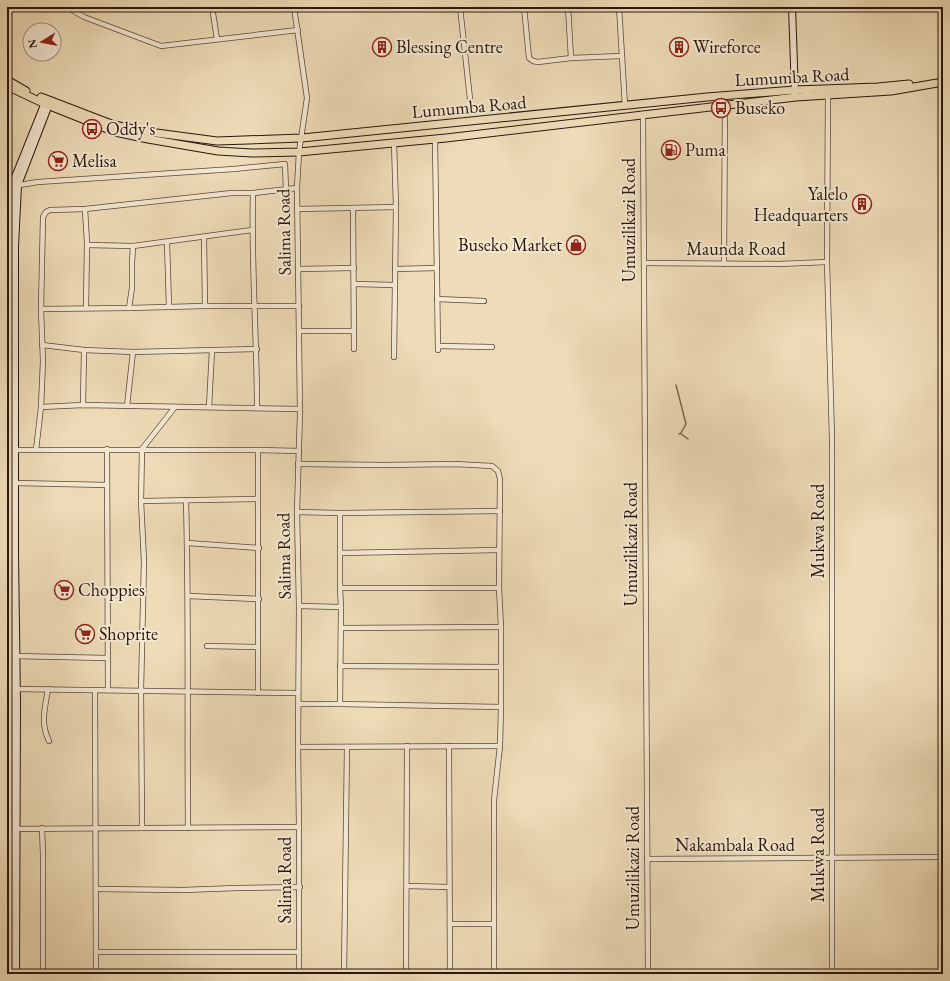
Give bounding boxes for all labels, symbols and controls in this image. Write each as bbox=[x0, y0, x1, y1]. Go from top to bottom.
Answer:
north arrow bbox=[22, 22, 62, 62]
place label: Blessing Centre bbox=[396, 35, 503, 58]
place label: Wireforce bbox=[693, 35, 761, 58]
building icon: Blessing Centre bbox=[371, 36, 393, 58]
building icon: Wireforce bbox=[668, 36, 690, 58]
text: N bbox=[24, 38, 40, 50]
street label: Lumumba Road bbox=[734, 62, 851, 91]
street label: Lumumba Road bbox=[411, 90, 528, 123]
place label: Buseko bbox=[735, 96, 785, 119]
bus stop icon: Buseko bbox=[710, 97, 732, 119]
place label: Oddy's bbox=[106, 117, 155, 140]
bus stop icon: Oddy's bbox=[81, 118, 103, 140]
place label: Puma bbox=[685, 138, 726, 161]
fuel station icon: Puma bbox=[660, 139, 682, 161]
place label: Melisa bbox=[72, 149, 117, 172]
supermarket icon: Melisa bbox=[47, 150, 69, 172]
street label: Umuzilikazi Road bbox=[617, 157, 640, 282]
place label: Yalelo Headquarters bbox=[754, 182, 848, 226]
street label: Salima Road bbox=[271, 188, 296, 276]
building icon: Yalelo Headquarters bbox=[851, 193, 873, 215]
place label: Buseko Market bbox=[458, 233, 562, 256]
shop icon: Buseko Market bbox=[565, 234, 587, 256]
street label: Maunda Road bbox=[686, 237, 787, 260]
street label: Umuzilikazi Road bbox=[619, 481, 642, 606]
street label: Mukwa Road bbox=[806, 483, 829, 578]
street label: Salima Road bbox=[271, 512, 296, 600]
place label: Choppies bbox=[78, 578, 145, 601]
supermarket icon: Choppies bbox=[53, 579, 75, 601]
place label: Shoprite bbox=[99, 622, 158, 645]
supermarket icon: Shoprite bbox=[74, 623, 96, 645]
street label: Umuzilikazi Road bbox=[621, 805, 644, 930]
street label: Mukwa Road bbox=[806, 807, 829, 902]
street label: Nakambala Road bbox=[675, 833, 796, 856]
street label: Salima Road bbox=[273, 836, 296, 923]

